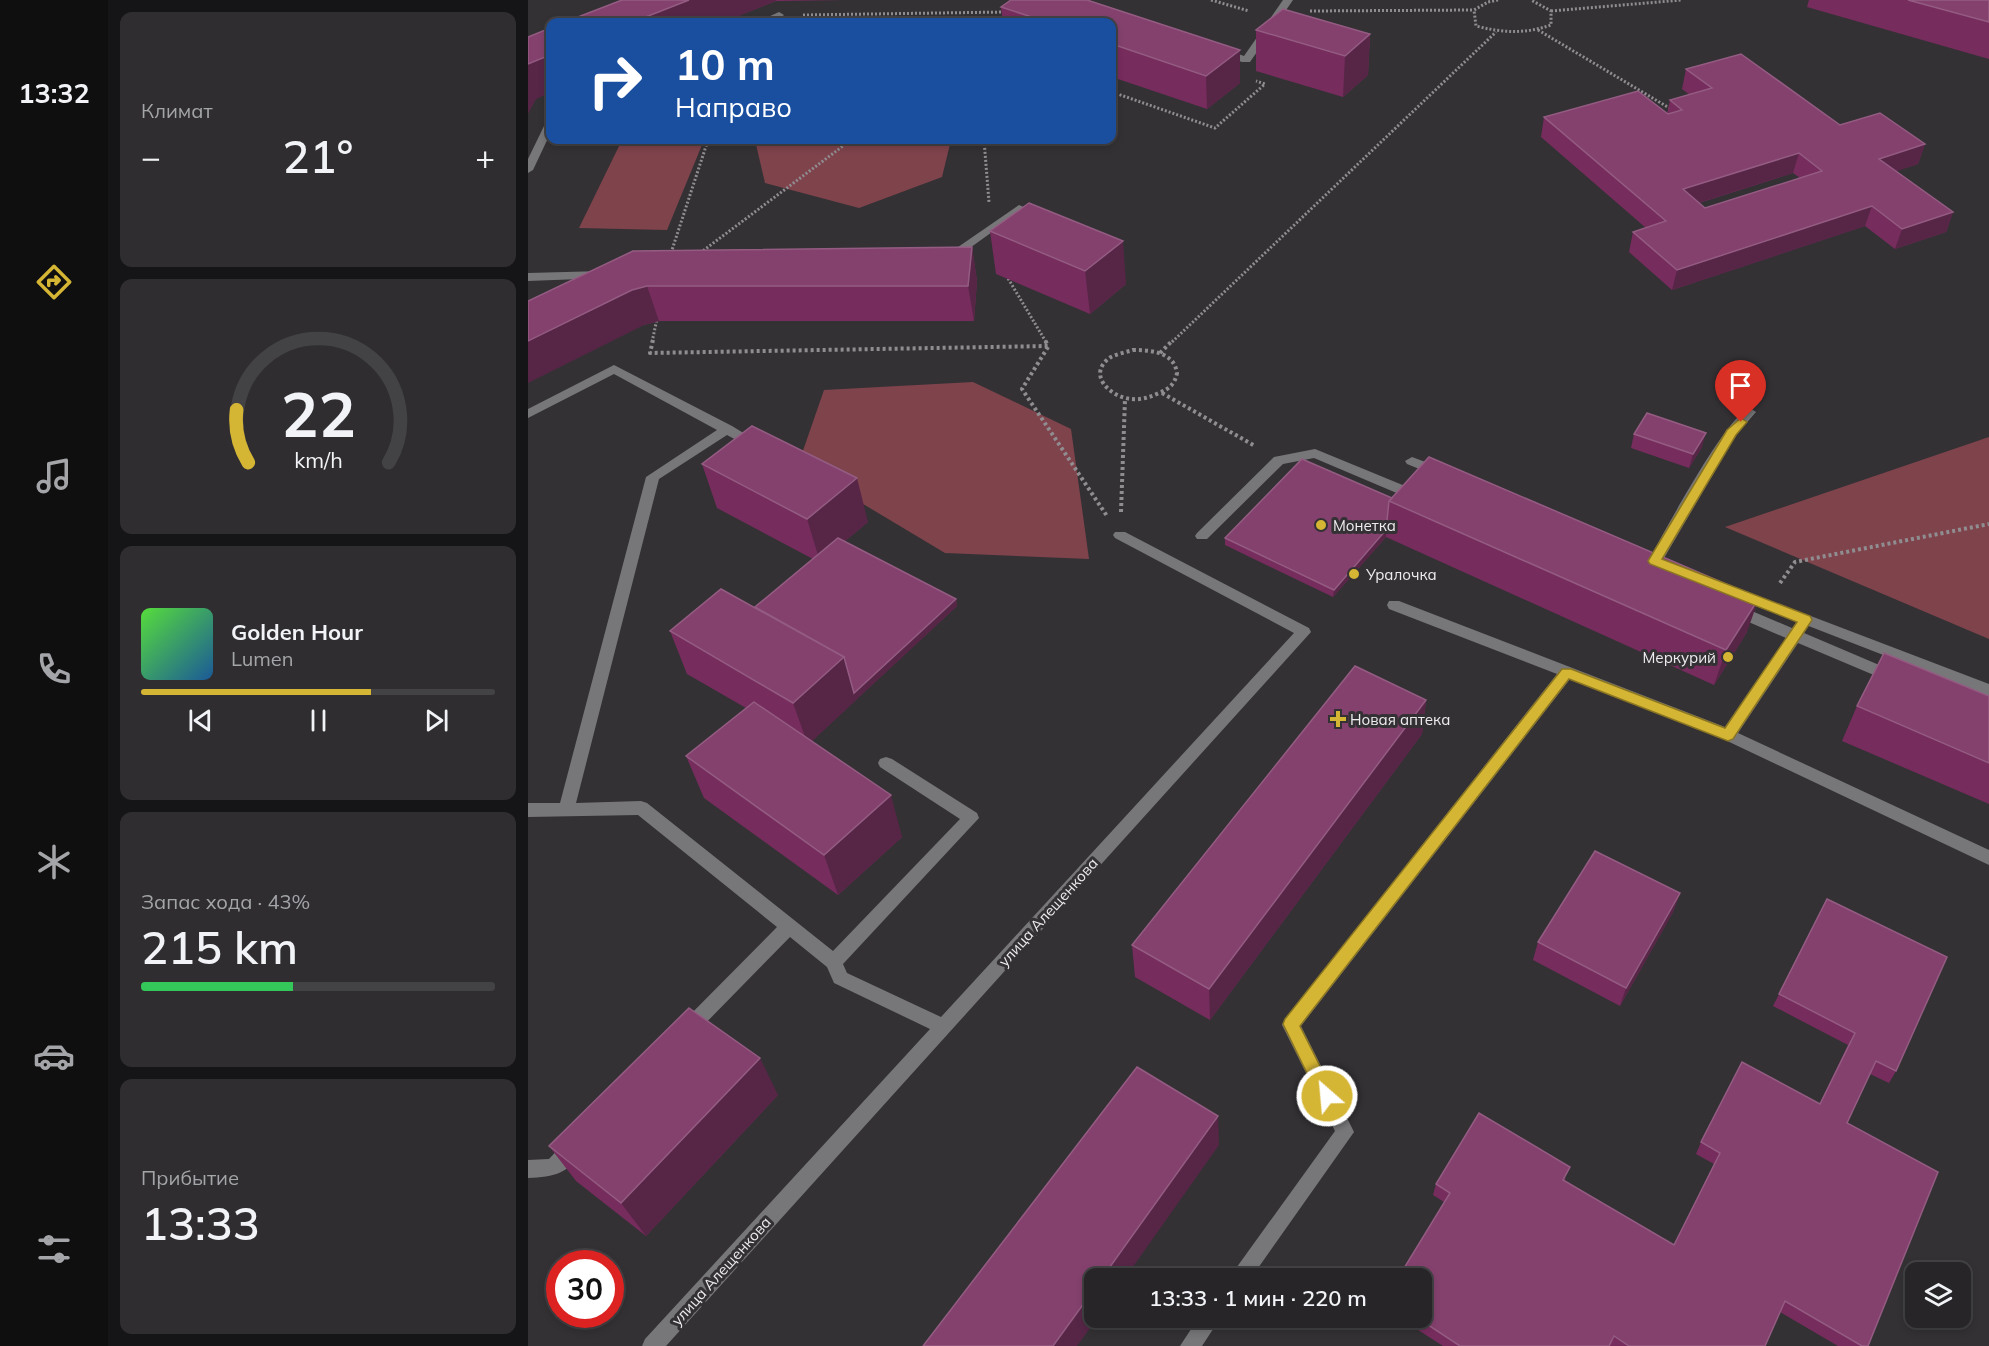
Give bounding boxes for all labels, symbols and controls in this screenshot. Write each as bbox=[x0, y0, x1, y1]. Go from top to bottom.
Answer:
text: 10 m bbox=[675, 38, 775, 91]
icon: right bbox=[576, 42, 654, 120]
text: 13:32 bbox=[18, 76, 90, 110]
text: Направо bbox=[675, 90, 792, 124]
text: Климат bbox=[141, 98, 213, 123]
text: 21° bbox=[283, 128, 353, 184]
text: − bbox=[141, 136, 161, 177]
text: + bbox=[475, 136, 495, 177]
icon: directions bbox=[33, 261, 75, 303]
pin bbox=[1715, 360, 1766, 422]
icon: arrive bbox=[1724, 369, 1757, 402]
text: 22 bbox=[281, 374, 355, 453]
text: km/h bbox=[294, 447, 342, 474]
icon: music bbox=[33, 455, 75, 497]
place label: Монетка bbox=[1333, 516, 1396, 535]
marker: Монетка bbox=[1314, 518, 1328, 532]
place label: Уралочка bbox=[1365, 565, 1437, 584]
marker: Уралочка bbox=[1347, 567, 1361, 581]
text: Golden Hour bbox=[231, 618, 363, 646]
text: Lumen bbox=[231, 646, 293, 671]
icon: phone bbox=[33, 648, 75, 690]
place label: Меркурий bbox=[1642, 648, 1716, 667]
marker: Меркурий bbox=[1721, 650, 1735, 664]
icon: previous bbox=[184, 704, 217, 737]
icon: pause bbox=[302, 704, 335, 737]
icon: next bbox=[420, 704, 453, 737]
place label: Новая аптека bbox=[1350, 710, 1450, 729]
marker: Новая аптека bbox=[1331, 712, 1345, 726]
icon: climate bbox=[33, 841, 75, 883]
street label: улица Алещенкова bbox=[994, 854, 1102, 970]
text: Запас хода · 43% bbox=[141, 889, 310, 914]
text: 215 km bbox=[141, 919, 298, 975]
icon: car bbox=[33, 1035, 75, 1077]
position arrow bbox=[1295, 1064, 1359, 1128]
text: Прибытие bbox=[141, 1165, 239, 1190]
text: 13:33 bbox=[141, 1195, 260, 1251]
street label: улица Алещенкова bbox=[667, 1213, 775, 1329]
icon: filters bbox=[33, 1228, 75, 1270]
speed limit sign: 30 bbox=[546, 1250, 624, 1328]
map controls bbox=[1905, 1262, 1971, 1328]
button: layers bbox=[1905, 1262, 1971, 1328]
text: 13:33 · 1 мин · 220 m bbox=[1149, 1284, 1367, 1312]

